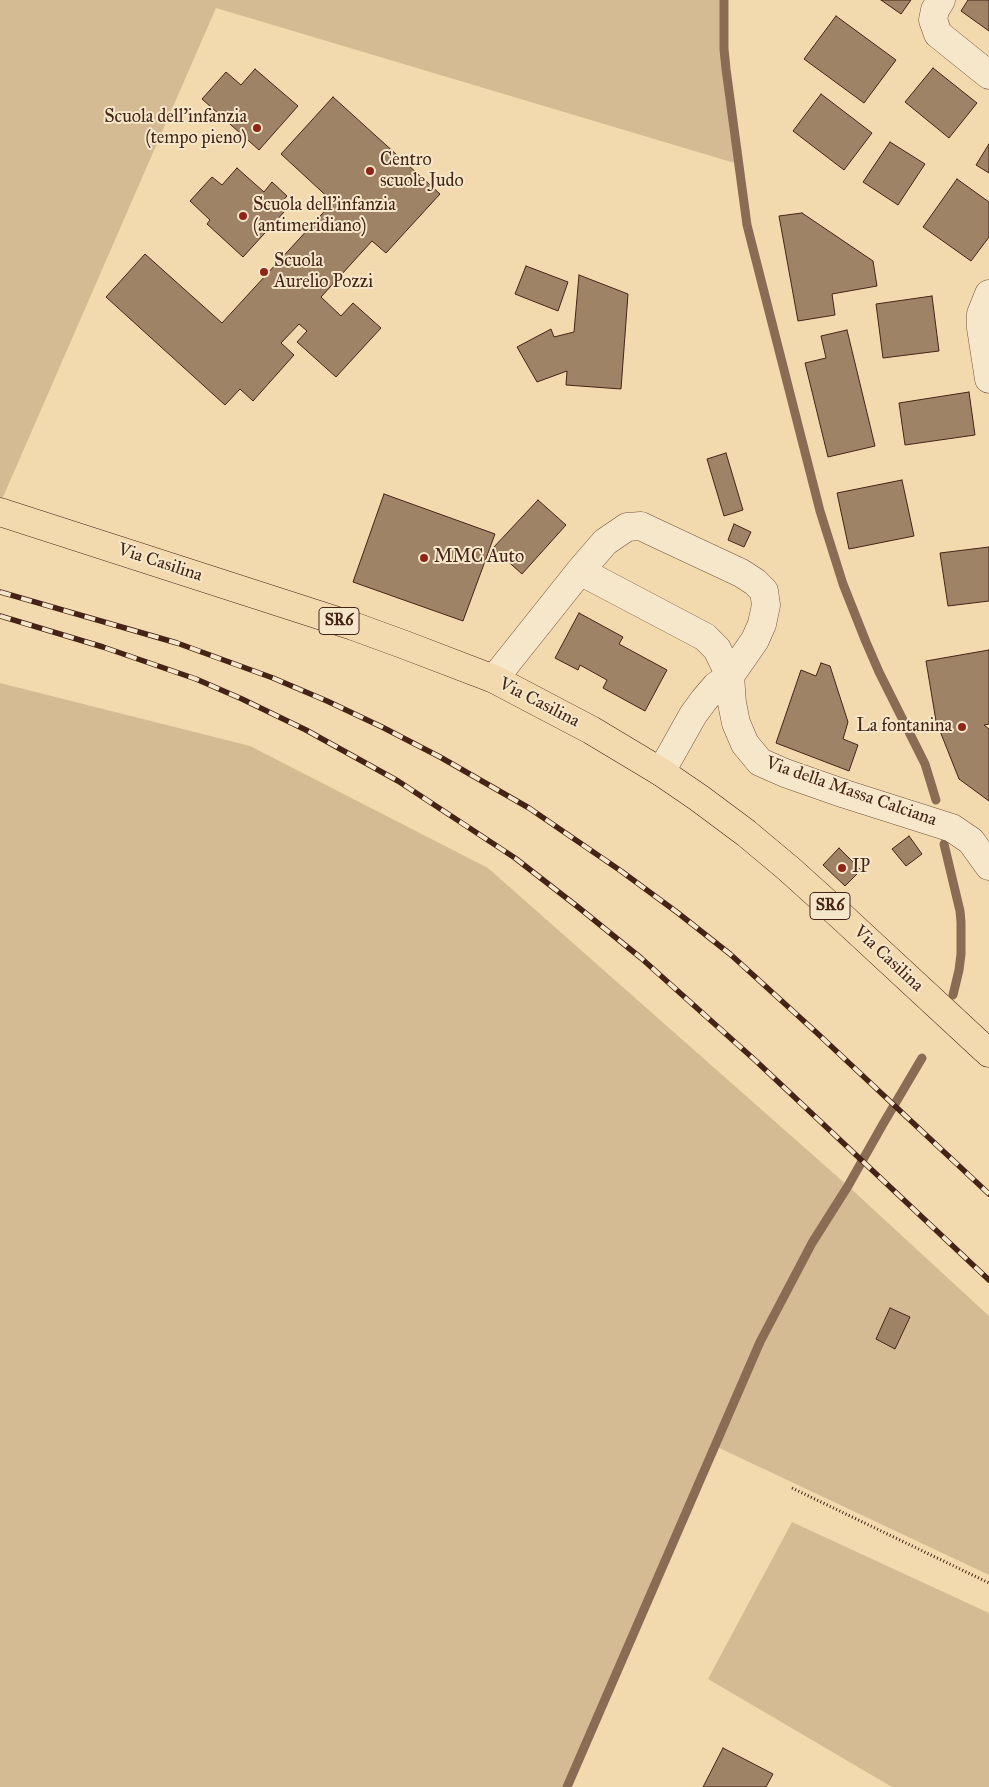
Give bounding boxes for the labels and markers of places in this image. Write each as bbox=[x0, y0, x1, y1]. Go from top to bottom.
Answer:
place label: Scuola dell'infanzia (tempo pieno) bbox=[104, 107, 247, 150]
marker: Scuola dell'infanzia (tempo pieno) bbox=[251, 122, 263, 134]
place label: Centro scuole Judo bbox=[380, 150, 464, 192]
marker: Centro scuole Judo bbox=[364, 165, 376, 177]
place label: Scuola dell'infanzia (antimeridiano) bbox=[253, 195, 396, 238]
marker: Scuola dell'infanzia (antimeridiano) bbox=[237, 210, 249, 222]
place label: Scuola Aurelio Pozzi bbox=[274, 251, 373, 294]
marker: Scuola Aurelio Pozzi bbox=[258, 266, 270, 278]
place label: MMC Auto bbox=[434, 547, 524, 569]
marker: MMC Auto bbox=[418, 552, 430, 564]
place label: La fontanina bbox=[856, 716, 952, 738]
marker: La fontanina bbox=[956, 721, 968, 733]
place label: IP bbox=[852, 857, 870, 879]
marker: IP bbox=[836, 862, 848, 874]

